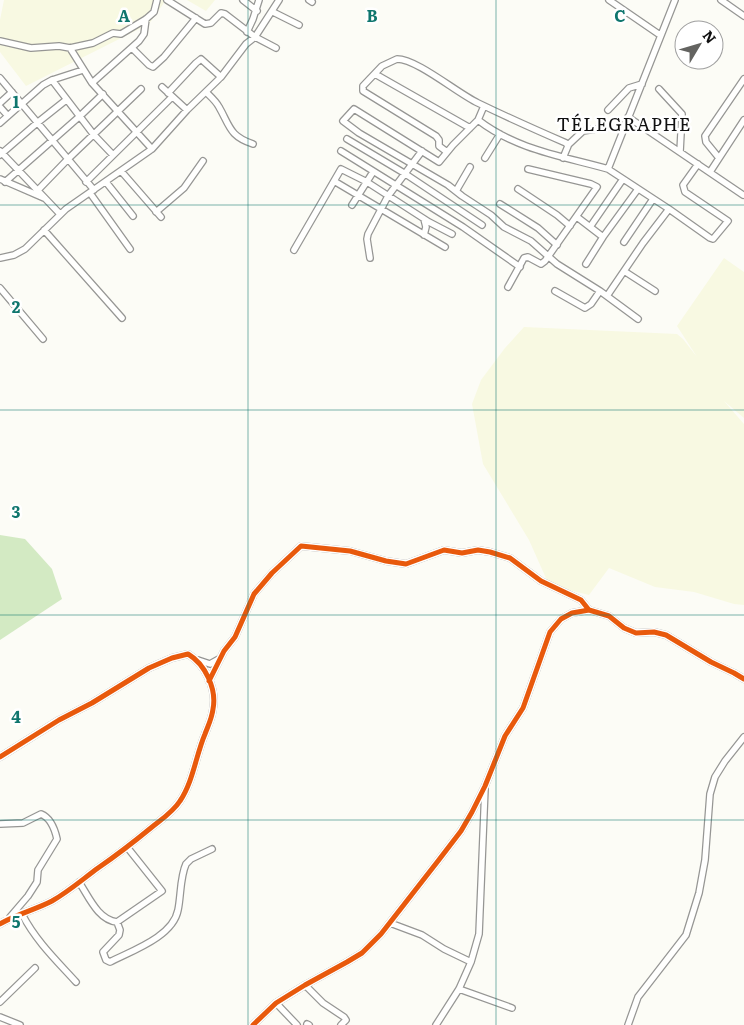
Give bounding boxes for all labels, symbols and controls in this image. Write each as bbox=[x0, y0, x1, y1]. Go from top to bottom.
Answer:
text: A bbox=[118, 3, 130, 27]
text: B bbox=[366, 3, 378, 27]
text: C bbox=[614, 3, 626, 27]
north arrow bbox=[674, 20, 724, 70]
text: N bbox=[699, 26, 722, 47]
text: 1 bbox=[13, 89, 20, 113]
district label: TÉLEGRAPHE bbox=[557, 110, 691, 137]
text: 2 bbox=[12, 294, 21, 318]
text: 3 bbox=[12, 499, 21, 523]
text: 4 bbox=[11, 704, 21, 728]
text: 5 bbox=[12, 909, 21, 933]

